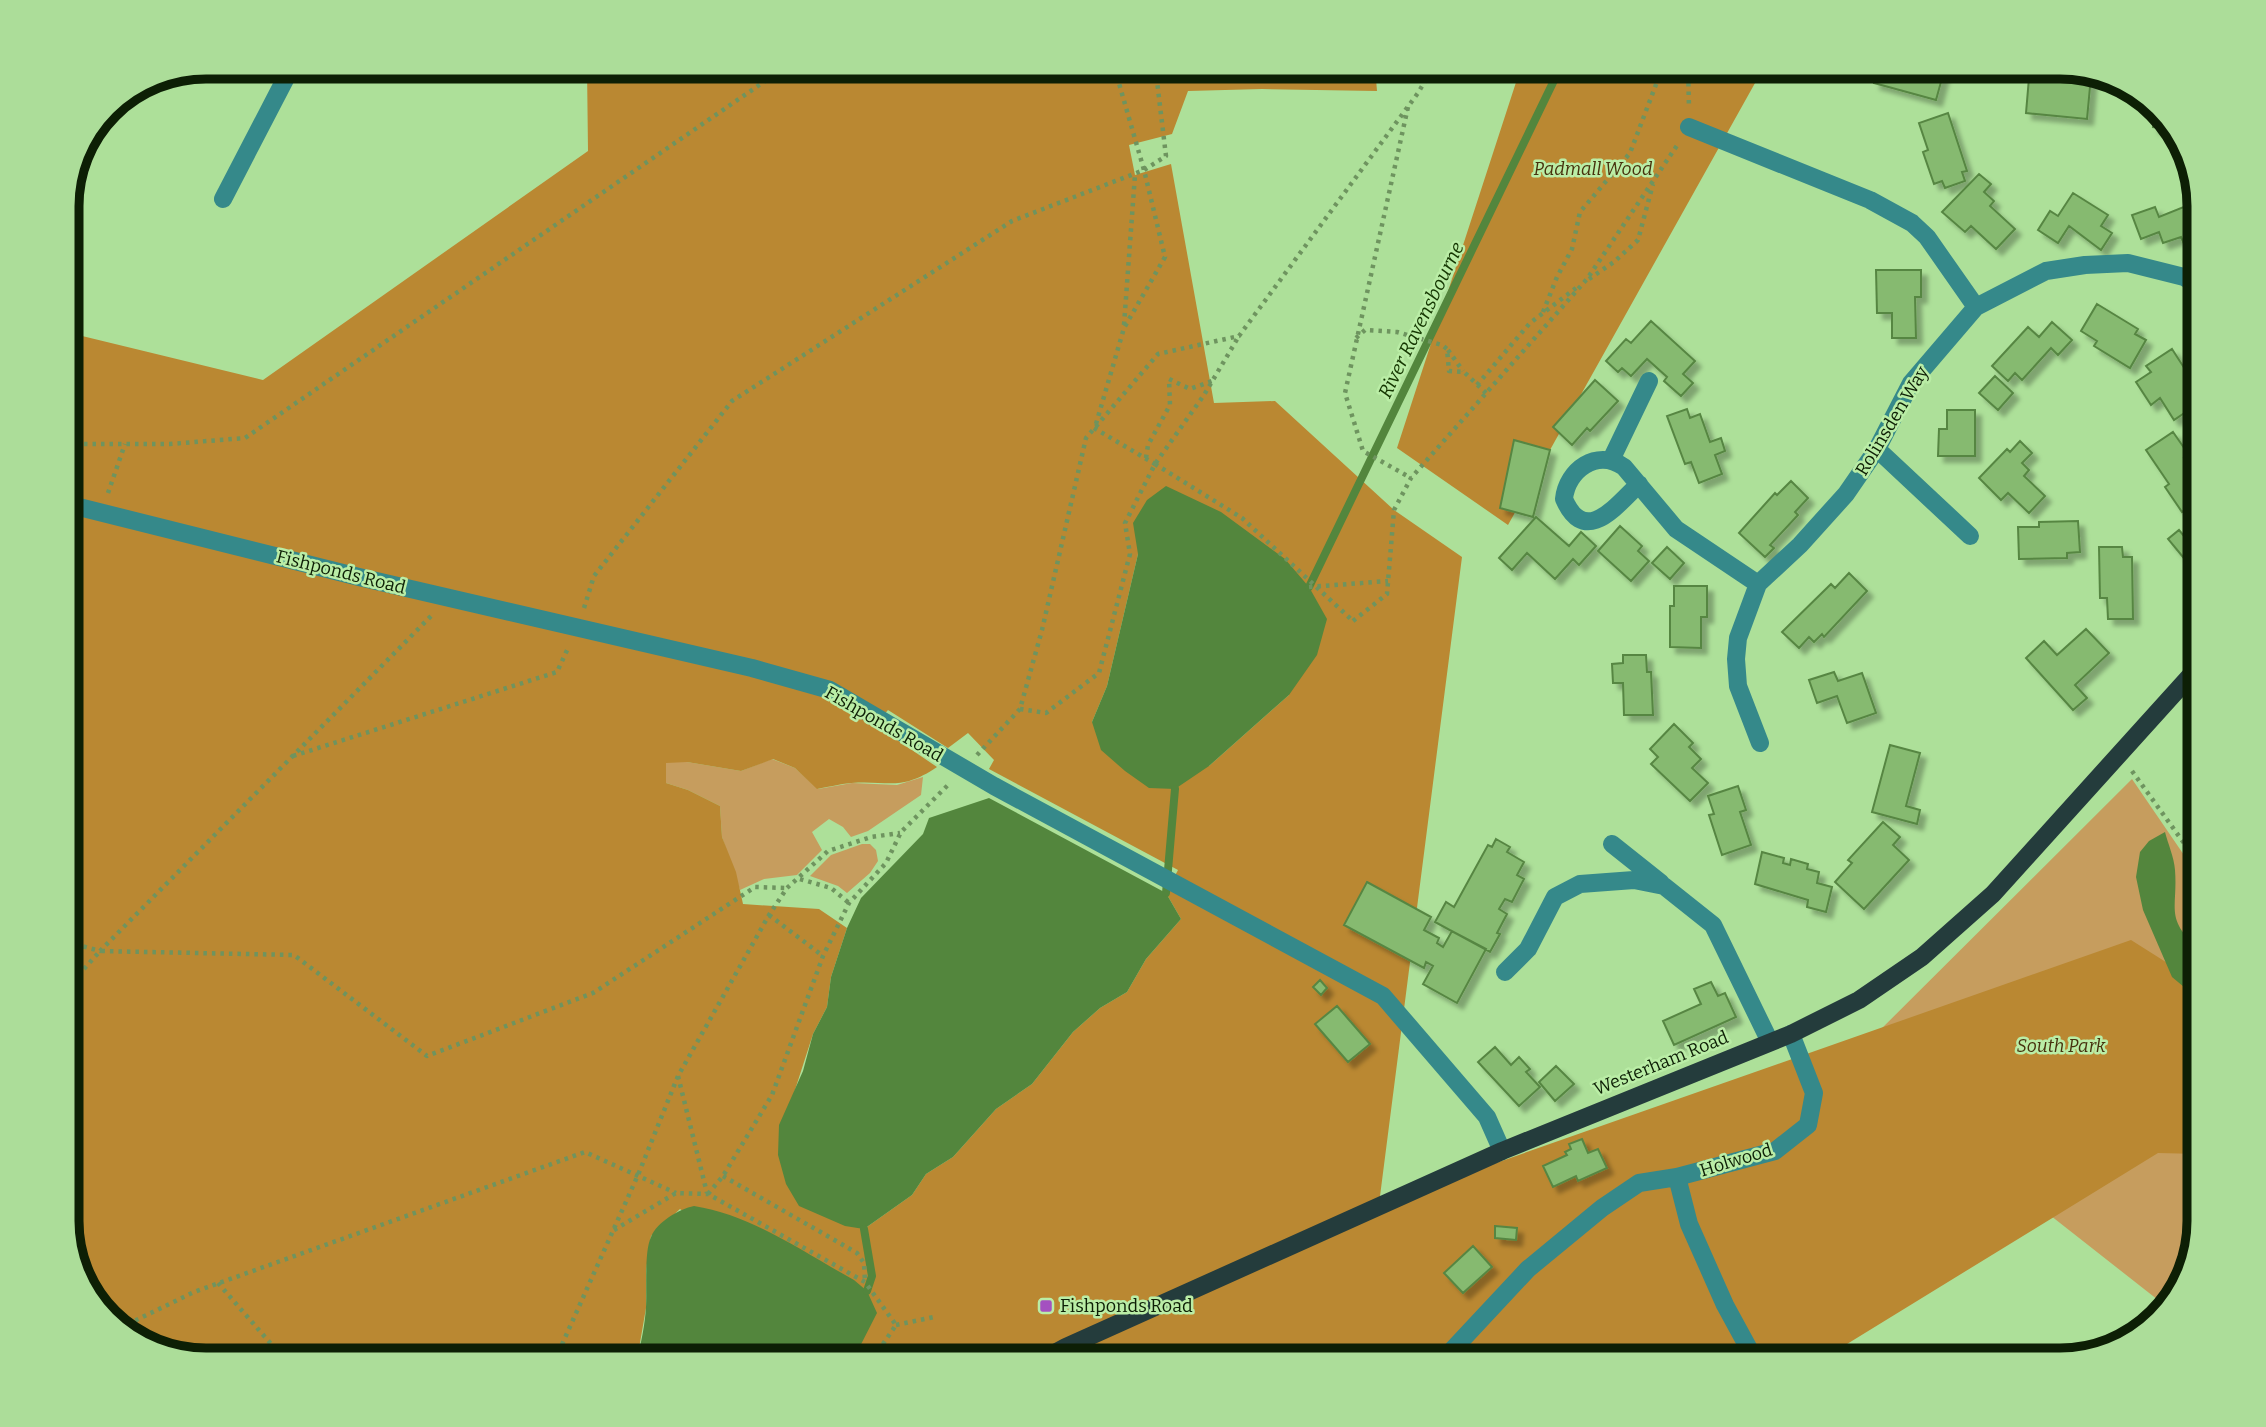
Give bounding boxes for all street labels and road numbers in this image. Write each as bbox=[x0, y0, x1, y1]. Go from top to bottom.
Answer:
street label: Rolinsden Way bbox=[1851, 362, 1934, 480]
street label: Fishponds Road bbox=[274, 545, 408, 599]
street label: Fishponds Road bbox=[821, 681, 947, 767]
street label: Westerham Road bbox=[1590, 1026, 1732, 1100]
street label: Holwood bbox=[1697, 1138, 1775, 1181]

